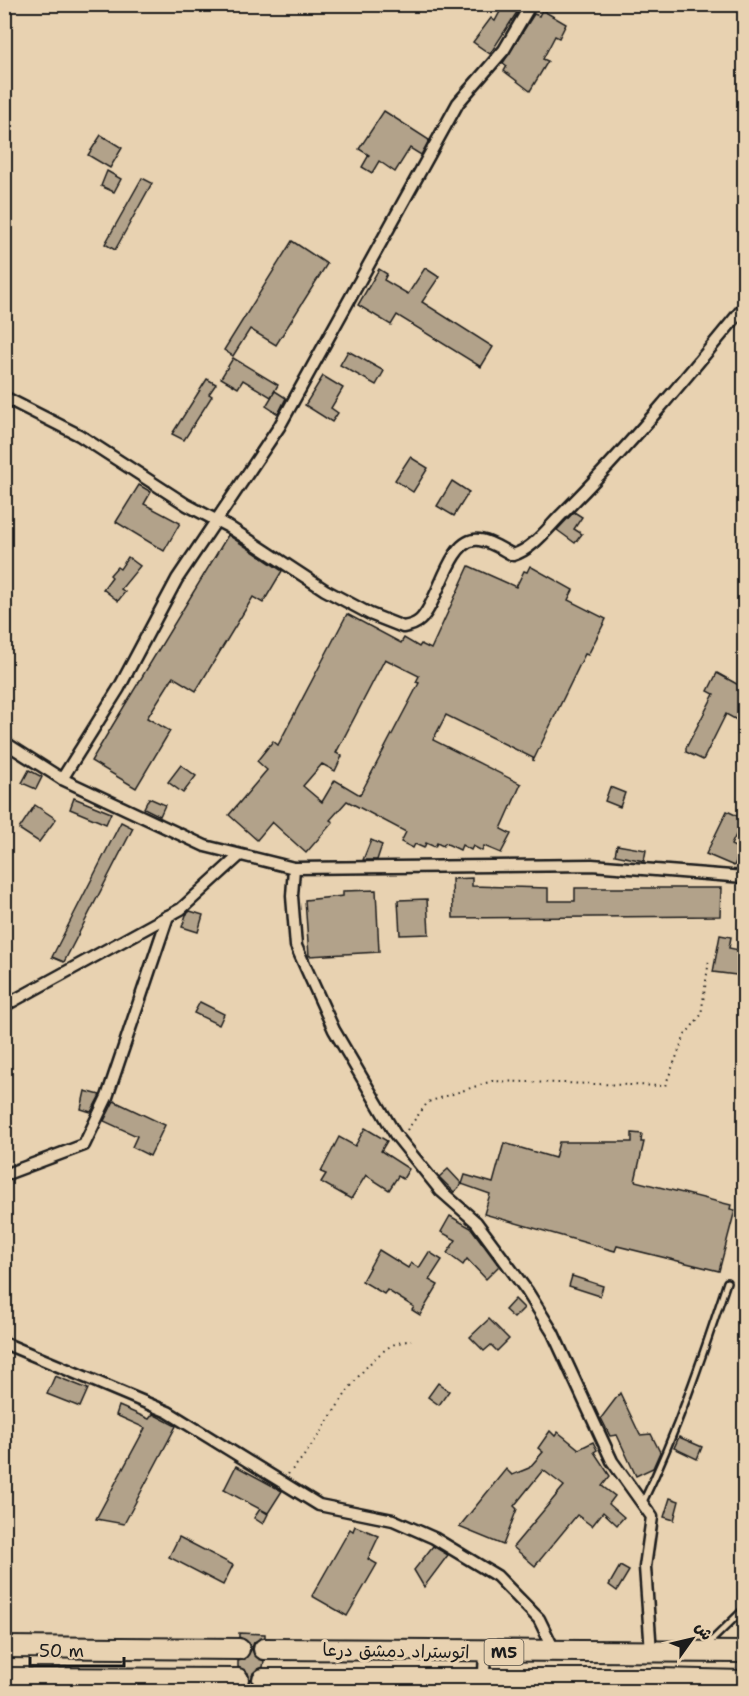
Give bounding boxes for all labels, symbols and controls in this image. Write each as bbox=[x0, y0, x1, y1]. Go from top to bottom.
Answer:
north arrow bbox=[662, 1609, 722, 1669]
text: ش bbox=[690, 1618, 718, 1644]
scale bar bbox=[30, 1630, 124, 1668]
street label: اتوستراد دمشق درعا bbox=[322, 1638, 470, 1664]
text: 50 m bbox=[39, 1639, 84, 1663]
road number: M5 bbox=[484, 1639, 524, 1665]

